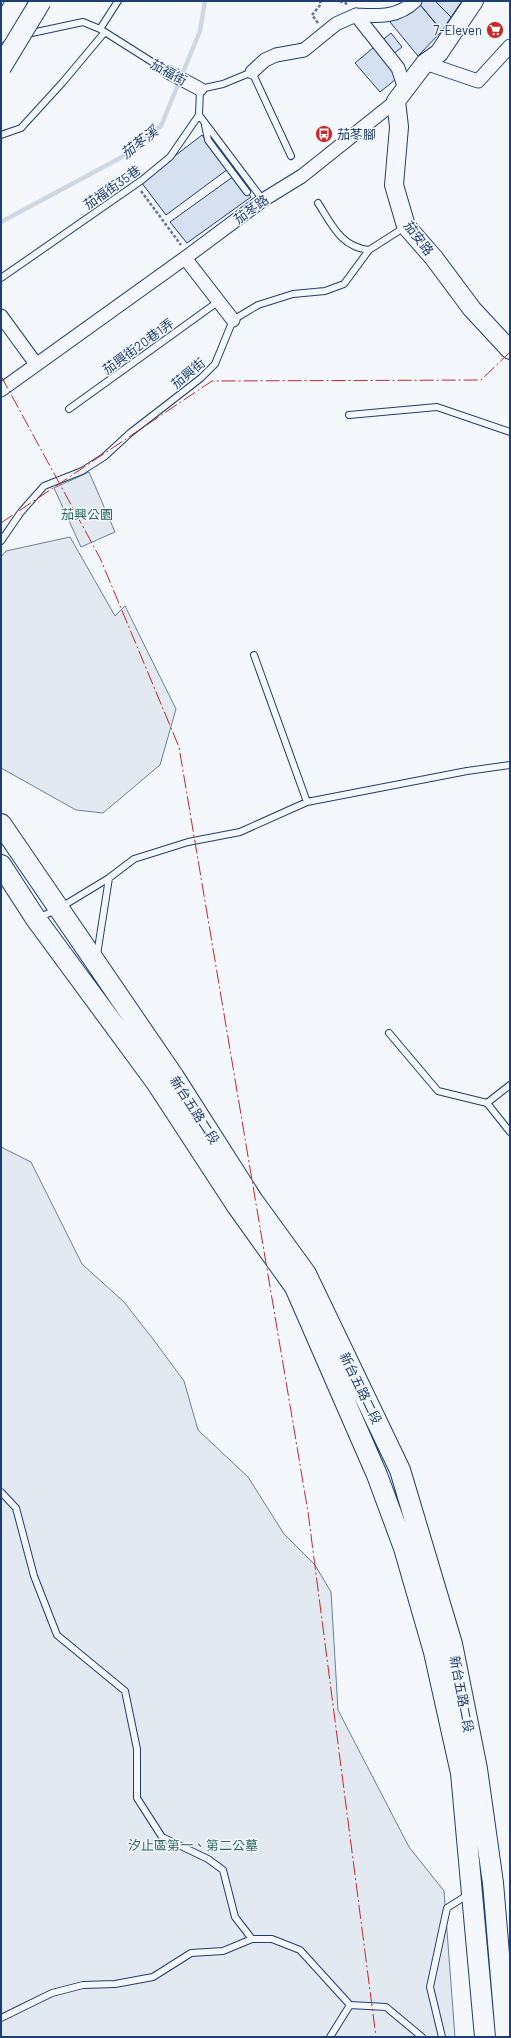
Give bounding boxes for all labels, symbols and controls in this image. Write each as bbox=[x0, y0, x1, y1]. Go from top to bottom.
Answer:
supermarket icon: 7-Eleven bbox=[485, 20, 505, 40]
place label: 7-Eleven bbox=[433, 22, 482, 38]
street label: 茄福街 bbox=[148, 56, 190, 88]
water label: 茄苳溪 bbox=[117, 121, 162, 162]
bus stop icon: 茄苳腳 bbox=[314, 124, 334, 144]
place label: 茄苳腳 bbox=[337, 126, 376, 142]
street label: 茄福街35巷 bbox=[81, 162, 143, 212]
street label: 茄苳路 bbox=[231, 191, 271, 227]
street label: 茄安路 bbox=[401, 218, 437, 258]
street label: 茄興街20巷1弄 bbox=[99, 315, 177, 377]
street label: 茄興街 bbox=[168, 354, 208, 392]
park label: 茄興公園 bbox=[61, 506, 113, 522]
street label: 新台五路二段 bbox=[167, 1073, 223, 1147]
street label: 新台五路二段 bbox=[337, 1349, 385, 1427]
street label: 新台五路二段 bbox=[447, 1654, 477, 1734]
park label: 汐止區第一、第二公墓 bbox=[128, 1837, 258, 1853]

